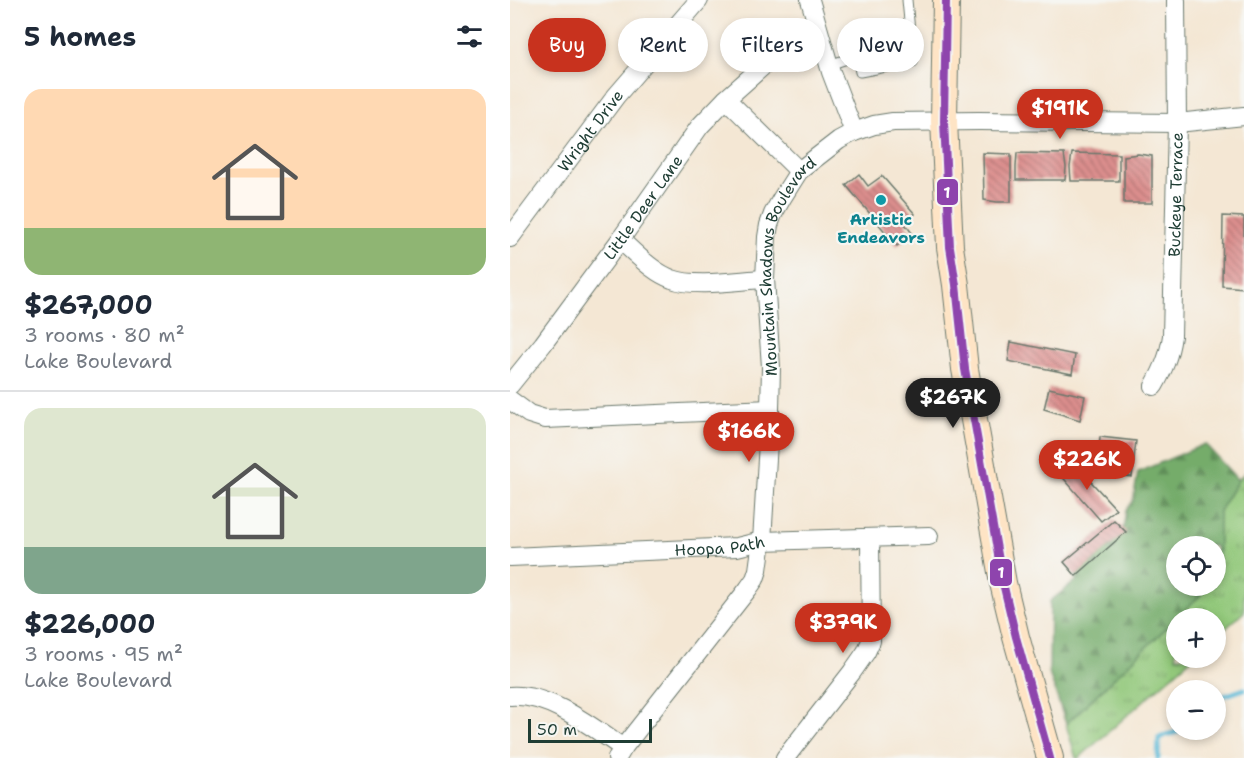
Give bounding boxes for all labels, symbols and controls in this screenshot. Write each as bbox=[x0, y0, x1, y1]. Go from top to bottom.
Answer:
chip: Buy bbox=[528, 18, 606, 72]
chip: Rent bbox=[618, 18, 708, 72]
chip: Filters bbox=[720, 18, 825, 72]
chip: New bbox=[837, 18, 924, 72]
text: 5 homes bbox=[24, 19, 136, 54]
icon: filters bbox=[453, 20, 486, 53]
street label: Wright Drive bbox=[553, 85, 628, 176]
pin: $191K bbox=[1018, 89, 1102, 140]
text: $191K bbox=[1031, 95, 1089, 121]
icon: home bbox=[201, 128, 309, 236]
street label: Buckeye Terrace bbox=[1163, 132, 1187, 257]
street label: Little Deer Lane bbox=[598, 151, 687, 264]
street label: Mountain Shadows Boulevard bbox=[754, 151, 820, 376]
line badge: 1 bbox=[936, 178, 959, 206]
text: 1 bbox=[943, 182, 951, 203]
marker: Artistic Endeavors bbox=[874, 193, 888, 207]
place label: Artistic Endeavors bbox=[837, 209, 925, 248]
text: $267,000 bbox=[24, 287, 153, 322]
text: 3 rooms · 80 m² bbox=[24, 322, 185, 348]
text: Lake Boulevard bbox=[24, 348, 172, 374]
pin: $267K bbox=[911, 378, 995, 429]
text: $267K bbox=[919, 384, 987, 410]
pin: $166K bbox=[707, 412, 791, 463]
text: $166K bbox=[717, 418, 781, 444]
pin: $226K bbox=[1045, 440, 1129, 491]
text: $226K bbox=[1053, 446, 1121, 472]
icon: home bbox=[201, 447, 309, 555]
street label: Hoopa Path bbox=[674, 530, 767, 560]
map controls bbox=[1166, 536, 1226, 740]
button: locate bbox=[1166, 536, 1226, 596]
line badge: 1 bbox=[989, 558, 1013, 587]
text: 1 bbox=[997, 562, 1005, 583]
pin: $379K bbox=[801, 603, 885, 654]
text: $226,000 bbox=[24, 606, 155, 641]
button: + bbox=[1166, 608, 1226, 668]
text: $379K bbox=[809, 609, 877, 635]
text: 3 rooms · 95 m² bbox=[24, 641, 183, 667]
text: Lake Boulevard bbox=[24, 667, 172, 693]
button: − bbox=[1166, 680, 1226, 740]
scale bar bbox=[528, 716, 652, 744]
text: 50 m bbox=[537, 719, 577, 740]

